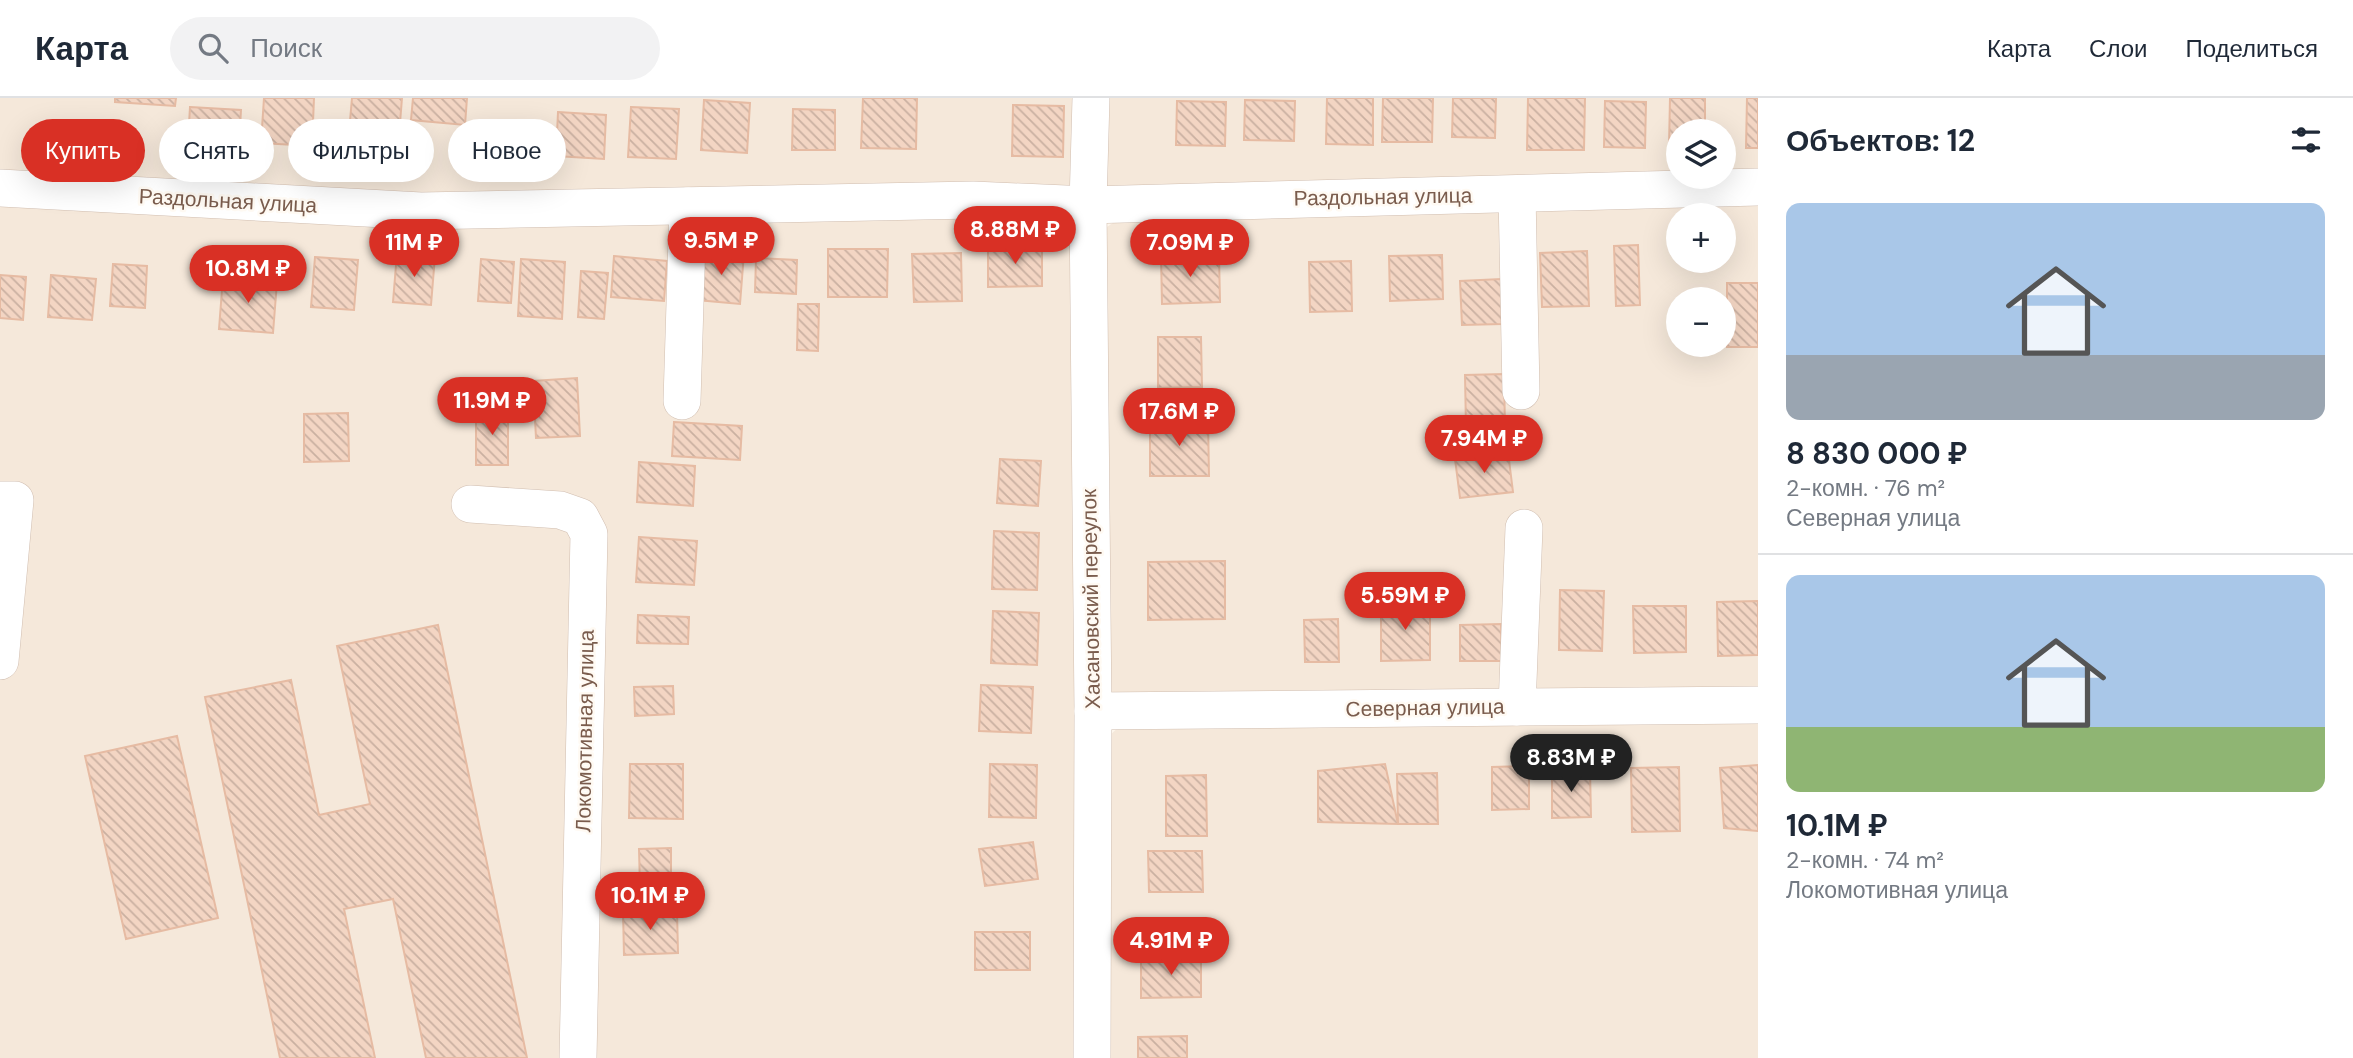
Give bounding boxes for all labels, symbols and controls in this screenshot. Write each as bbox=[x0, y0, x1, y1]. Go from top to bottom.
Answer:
search box bbox=[170, 17, 660, 80]
text: Карта bbox=[35, 27, 128, 70]
icon: search bbox=[194, 29, 232, 67]
text: Поиск bbox=[250, 31, 322, 65]
text: Карта bbox=[1987, 33, 2051, 64]
text: Слои bbox=[2089, 33, 2147, 64]
text: Поделиться bbox=[2185, 33, 2318, 64]
chip: Купить bbox=[21, 119, 145, 182]
chip: Снять bbox=[159, 119, 274, 182]
chip: Фильтры bbox=[288, 119, 434, 182]
chip: Новое bbox=[448, 119, 566, 182]
map controls bbox=[1666, 119, 1736, 357]
button: layers bbox=[1666, 119, 1736, 189]
text: Объектов: 12 bbox=[1786, 121, 1975, 160]
icon: filters bbox=[2287, 121, 2325, 159]
street label: Раздольная улица bbox=[1293, 181, 1473, 213]
street label: Раздольная улица bbox=[138, 182, 318, 220]
button: + bbox=[1666, 203, 1736, 273]
pin: 8.88M ₽ bbox=[950, 206, 1080, 266]
text: 8.88M ₽ bbox=[970, 214, 1060, 244]
pin: 9.5M ₽ bbox=[664, 218, 778, 277]
pin: 11M ₽ bbox=[365, 220, 463, 279]
pin: 7.09M ₽ bbox=[1125, 220, 1255, 279]
text: 9.5M ₽ bbox=[684, 225, 758, 255]
text: 11M ₽ bbox=[385, 227, 443, 257]
text: 7.09M ₽ bbox=[1146, 227, 1234, 257]
pin: 10.8M ₽ bbox=[183, 246, 313, 305]
icon: home bbox=[1993, 248, 2119, 374]
text: 10.8M ₽ bbox=[206, 253, 290, 283]
button: − bbox=[1666, 287, 1736, 357]
pin: 11.9M ₽ bbox=[427, 378, 557, 437]
text: 11.9M ₽ bbox=[453, 385, 531, 415]
pin: 17.6M ₽ bbox=[1114, 388, 1244, 448]
text: 17.6M ₽ bbox=[1139, 396, 1219, 426]
pin: 7.94M ₽ bbox=[1419, 416, 1549, 475]
text: 7.94M ₽ bbox=[1441, 423, 1527, 453]
text: 8 830 000 ₽ bbox=[1786, 434, 1967, 473]
text: 2-комн. · 76 m² bbox=[1786, 473, 1945, 503]
street label: Хасановский переулок bbox=[1075, 488, 1107, 709]
text: Северная улица bbox=[1786, 503, 1960, 533]
pin: 5.59M ₽ bbox=[1340, 573, 1470, 632]
text: 5.59M ₽ bbox=[1360, 580, 1450, 610]
icon: home bbox=[1993, 620, 2119, 746]
street label: Локомотивная улица bbox=[569, 629, 601, 833]
street label: Северная улица bbox=[1345, 693, 1505, 723]
pin: 8.83M ₽ bbox=[1506, 734, 1636, 794]
text: 8.83M ₽ bbox=[1526, 742, 1616, 772]
text: 10.1M ₽ bbox=[1786, 806, 1888, 845]
text: 2-комн. · 74 m² bbox=[1786, 845, 1944, 875]
pin: 10.1M ₽ bbox=[585, 872, 715, 932]
text: Локомотивная улица bbox=[1786, 875, 2008, 905]
text: 10.1M ₽ bbox=[611, 880, 689, 910]
pin: 4.91M ₽ bbox=[1106, 918, 1236, 977]
text: 4.91M ₽ bbox=[1129, 925, 1213, 955]

